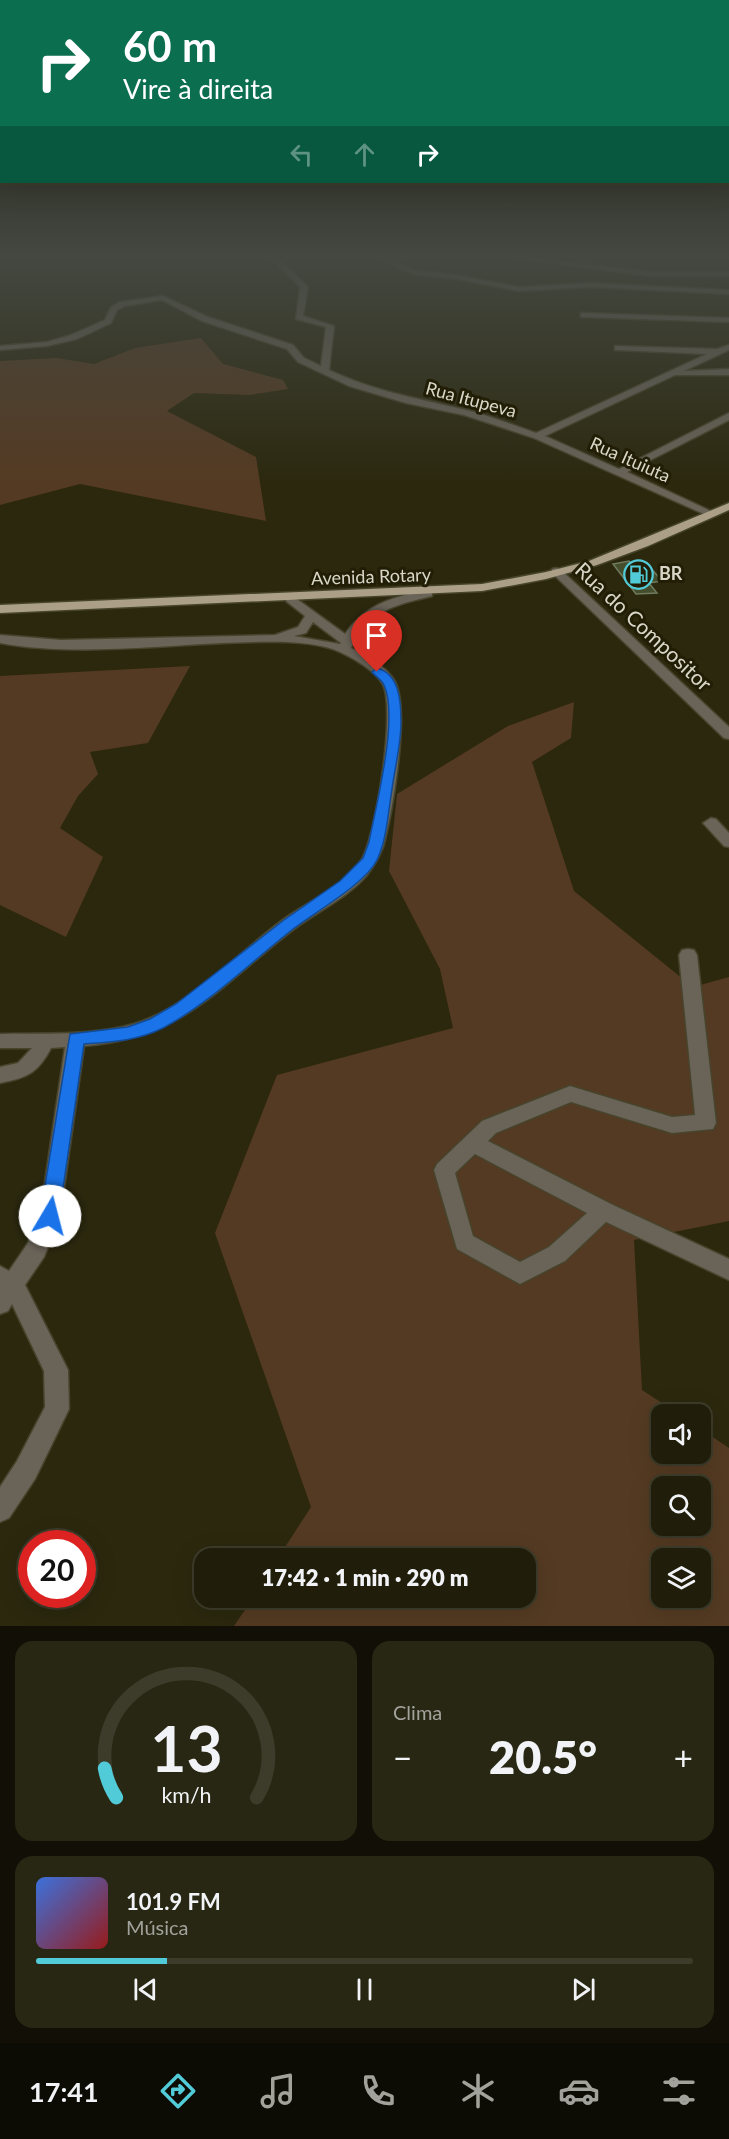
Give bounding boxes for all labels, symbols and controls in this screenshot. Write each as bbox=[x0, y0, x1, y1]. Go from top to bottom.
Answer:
text: 60 m bbox=[123, 21, 217, 71]
icon: right bbox=[24, 24, 102, 102]
text: Vire à direita bbox=[123, 72, 273, 105]
icon: left bbox=[285, 138, 318, 171]
icon: ahead bbox=[348, 138, 381, 171]
icon: right bbox=[411, 138, 444, 171]
street label: Rua Itupeva bbox=[423, 376, 519, 422]
street label: Rua Ituiuta bbox=[587, 432, 674, 487]
street label: Rua do Compositor bbox=[571, 556, 718, 696]
fuel station icon: BR bbox=[622, 558, 654, 590]
place label: BR bbox=[659, 562, 683, 584]
street label: Avenida Rotary bbox=[311, 563, 432, 589]
pin bbox=[351, 610, 402, 672]
icon: arrive bbox=[360, 619, 393, 652]
position arrow bbox=[18, 1184, 82, 1248]
map controls bbox=[651, 1404, 711, 1608]
button: sound bbox=[651, 1404, 711, 1464]
button: search bbox=[651, 1476, 711, 1536]
speed limit sign: 20 bbox=[18, 1530, 96, 1608]
button: layers bbox=[651, 1548, 711, 1608]
text: 17:42 · 1 min · 290 m bbox=[262, 1564, 468, 1591]
text: Clima bbox=[393, 1700, 442, 1724]
text: 13 bbox=[150, 1710, 222, 1785]
text: 20.5° bbox=[489, 1730, 597, 1784]
text: − bbox=[393, 1737, 412, 1777]
text: + bbox=[674, 1737, 693, 1777]
text: km/h bbox=[161, 1782, 211, 1808]
text: 101.9 FM bbox=[126, 1888, 221, 1915]
text: Música bbox=[126, 1915, 189, 1939]
icon: previous bbox=[129, 1973, 162, 2006]
icon: pause bbox=[348, 1973, 381, 2006]
icon: next bbox=[567, 1973, 600, 2006]
icon: directions bbox=[157, 2070, 199, 2112]
icon: music bbox=[257, 2070, 299, 2112]
icon: phone bbox=[357, 2070, 399, 2112]
icon: climate bbox=[457, 2070, 499, 2112]
icon: car bbox=[558, 2070, 600, 2112]
icon: filters bbox=[658, 2070, 700, 2112]
text: 17:41 bbox=[29, 2075, 99, 2108]

